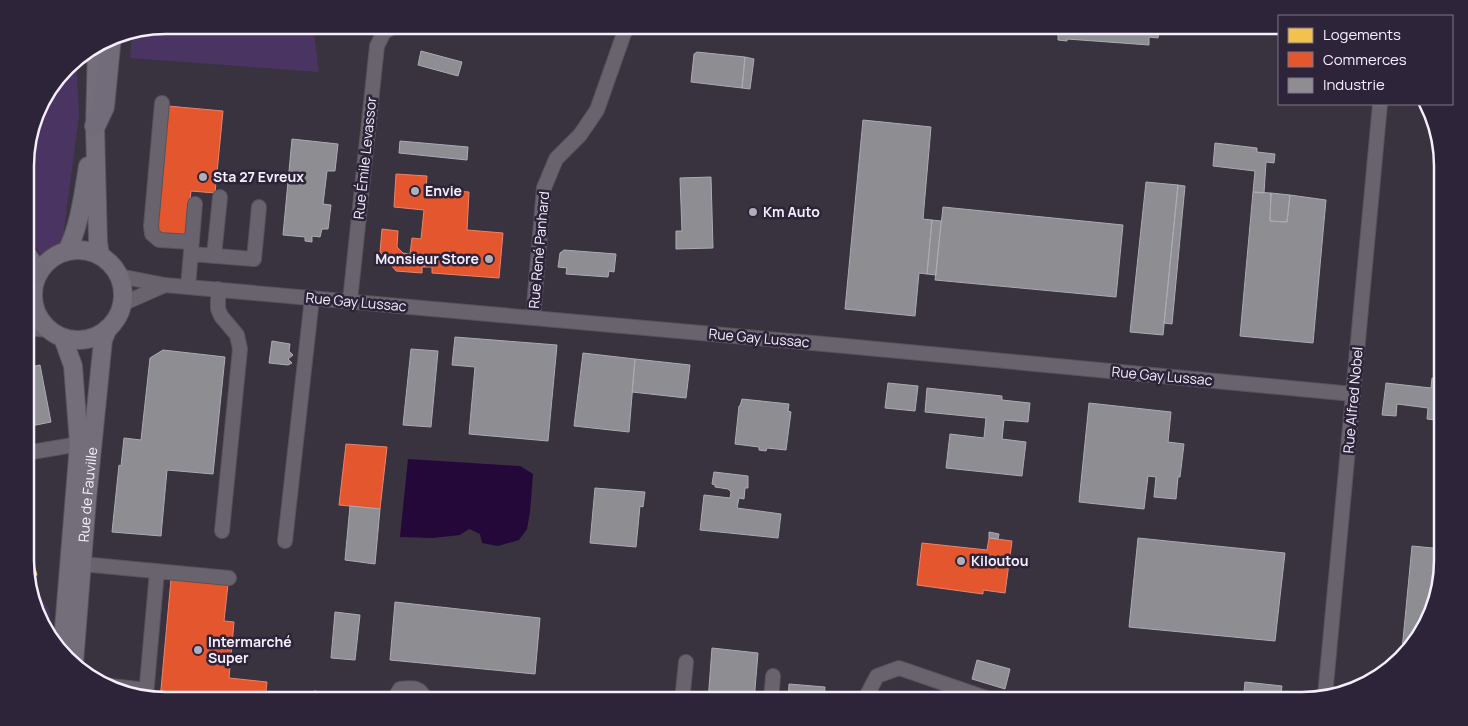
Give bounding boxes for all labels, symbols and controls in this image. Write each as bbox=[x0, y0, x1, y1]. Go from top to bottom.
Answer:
legend bbox=[1278, 15, 1453, 105]
text: Logements bbox=[1323, 24, 1401, 45]
text: Commerces bbox=[1323, 49, 1407, 70]
text: Industrie bbox=[1323, 74, 1385, 95]
street label: Rue Émile Levassor bbox=[349, 96, 380, 220]
place label: Sta 27 Evreux bbox=[213, 167, 304, 186]
marker: Sta 27 Evreux bbox=[197, 171, 209, 183]
place label: Envie bbox=[425, 181, 462, 200]
marker: Envie bbox=[409, 185, 421, 197]
street label: Rue René Panhard bbox=[524, 190, 553, 309]
place label: Km Auto bbox=[763, 202, 820, 221]
marker: Km Auto bbox=[747, 206, 759, 218]
place label: Monsieur Store bbox=[375, 249, 479, 268]
marker: Monsieur Store bbox=[483, 253, 495, 265]
street label: Rue Gay Lussac bbox=[305, 288, 408, 315]
street label: Rue Gay Lussac bbox=[708, 324, 811, 351]
street label: Rue Alfred Nobel bbox=[1338, 346, 1367, 454]
street label: Rue Gay Lussac bbox=[1111, 362, 1214, 389]
street label: Rue de Fauville bbox=[74, 446, 101, 543]
place label: Kiloutou bbox=[971, 551, 1028, 570]
marker: Kiloutou bbox=[955, 555, 967, 567]
place label: Intermarché Super bbox=[208, 632, 292, 667]
marker: Intermarché Super bbox=[192, 644, 204, 656]

